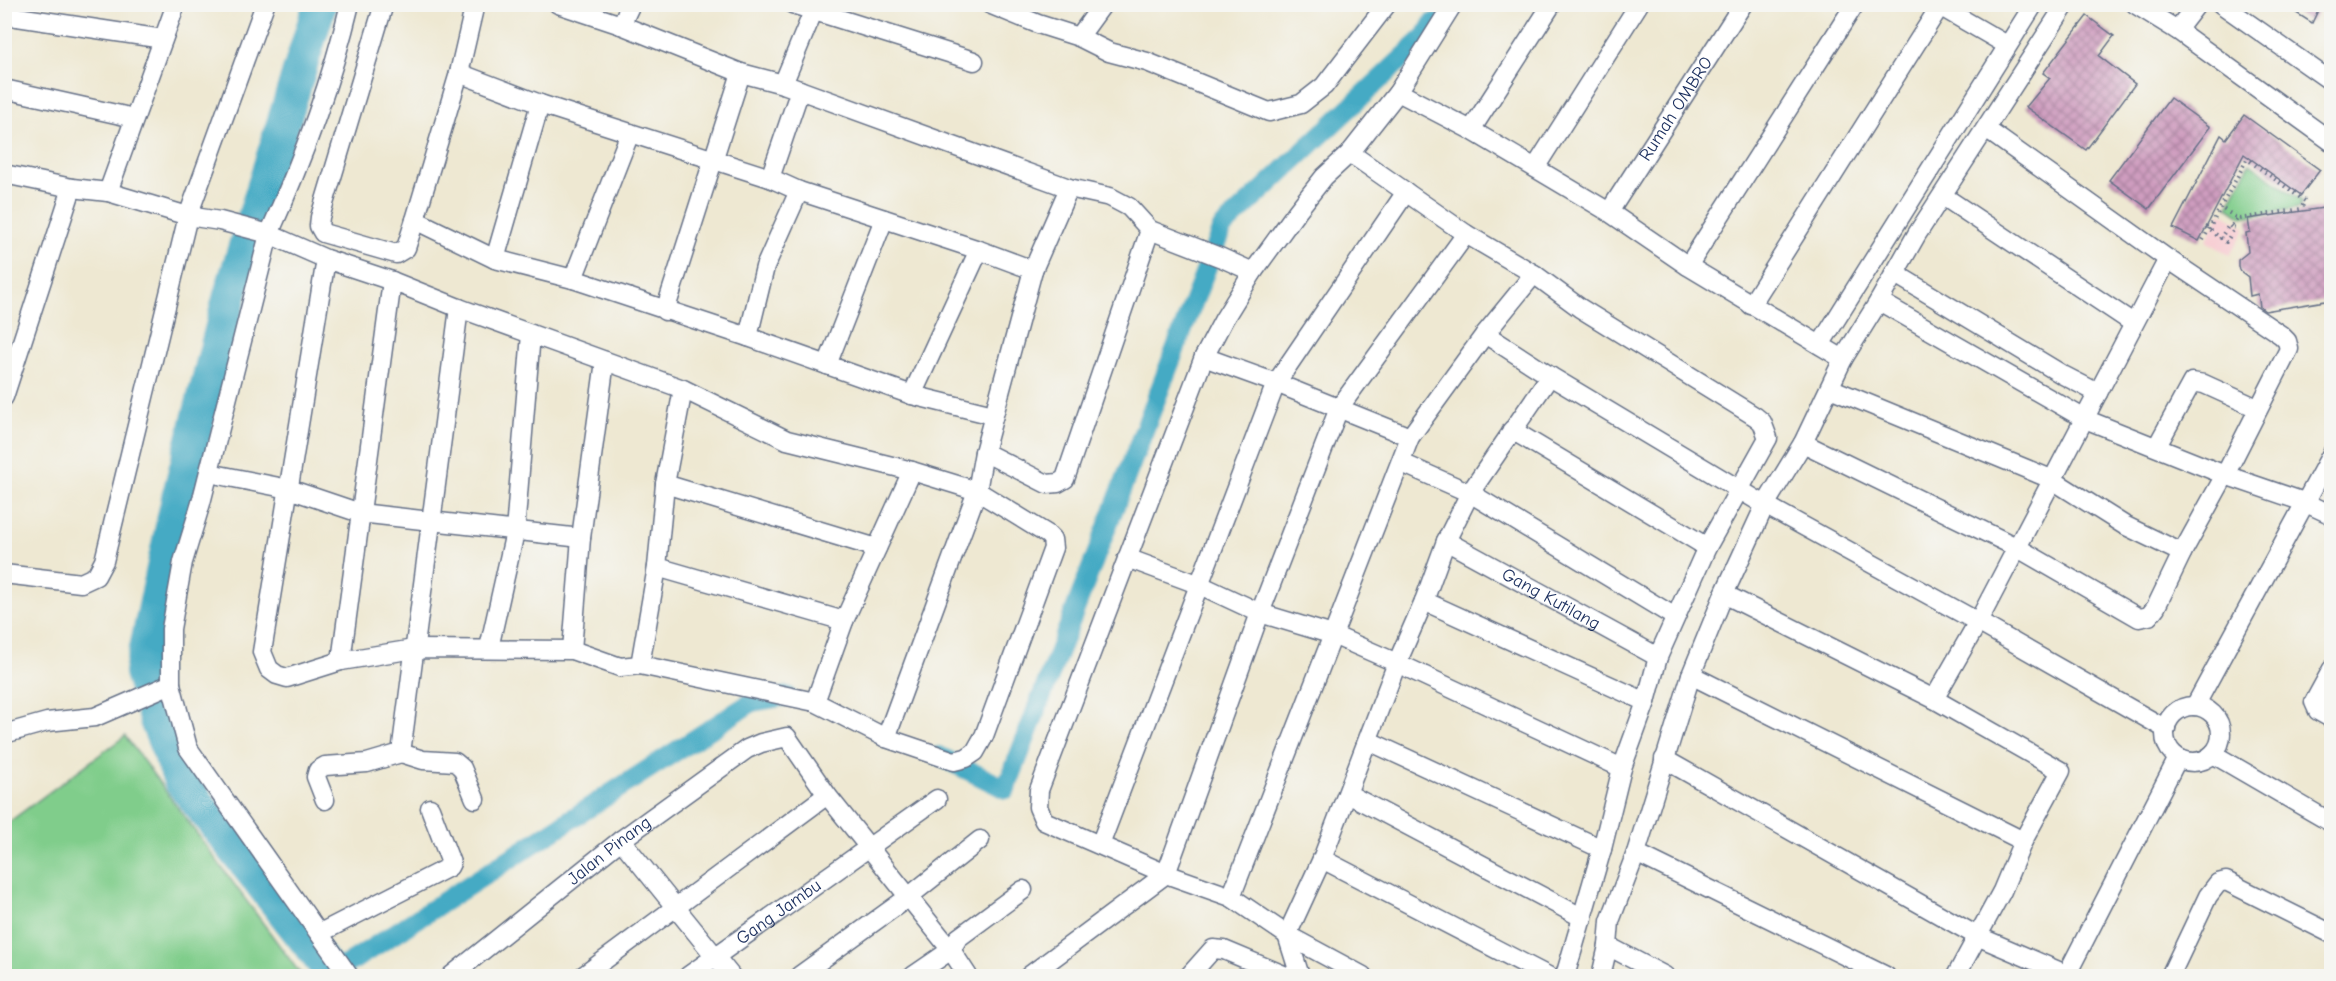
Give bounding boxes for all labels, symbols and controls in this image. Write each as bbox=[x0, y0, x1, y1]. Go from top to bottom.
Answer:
street label: Rumah OMBRO bbox=[1634, 53, 1717, 165]
street label: Gang Kutilang bbox=[1498, 563, 1604, 634]
street label: Jalan Pinang bbox=[563, 811, 655, 889]
street label: Gang Jambu bbox=[732, 874, 825, 949]

